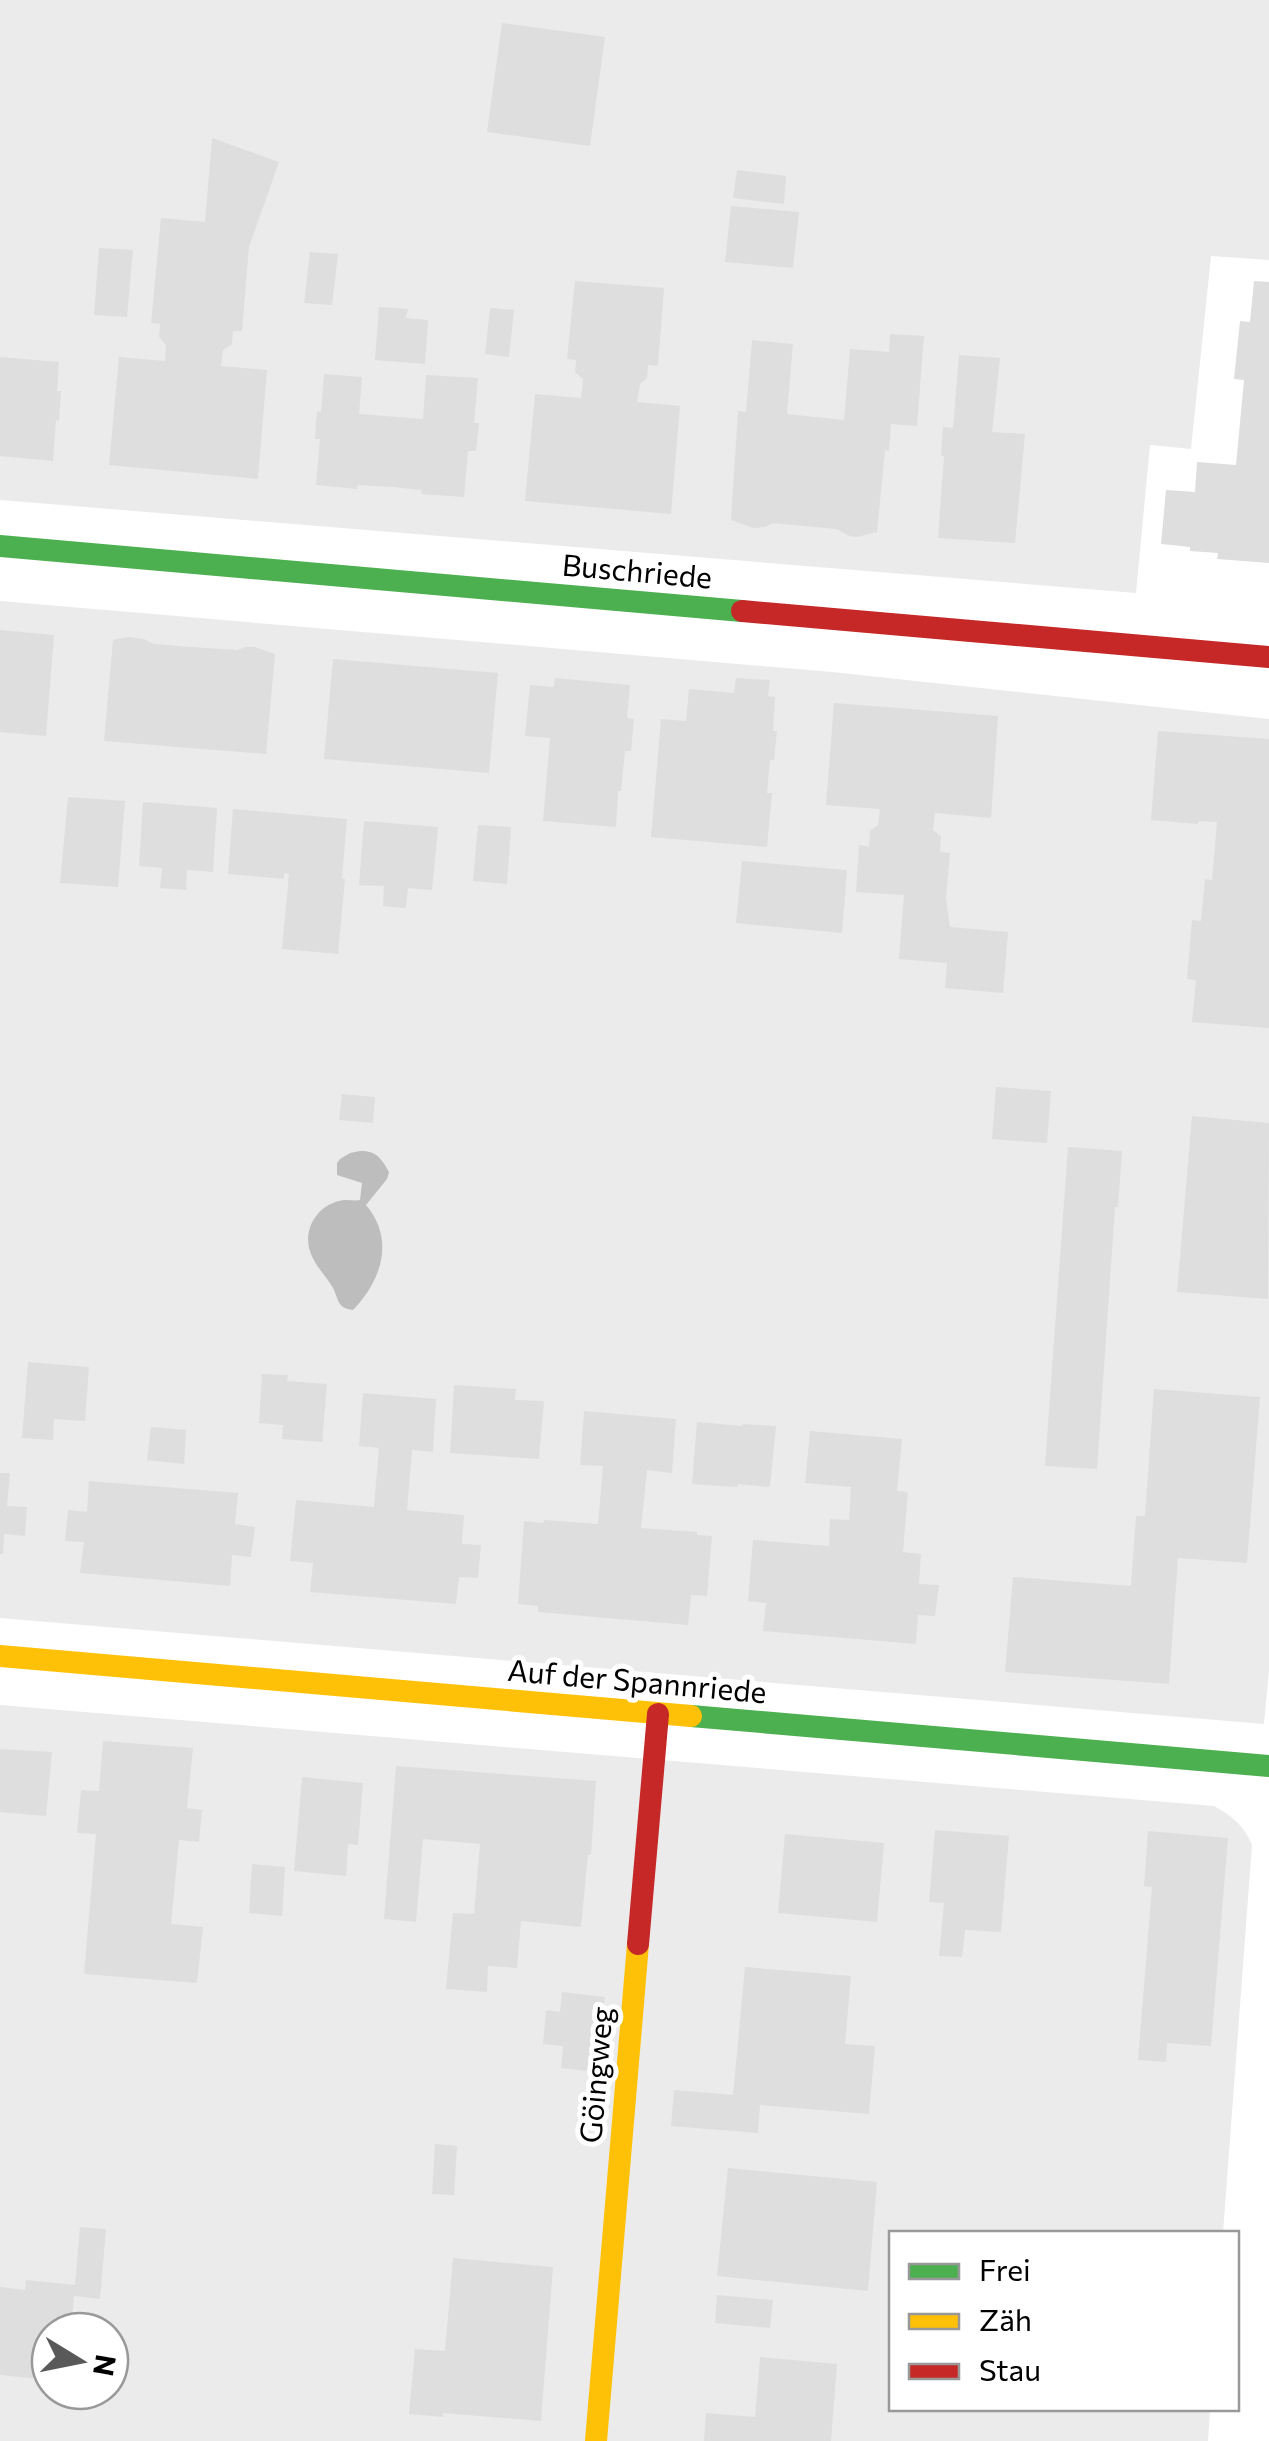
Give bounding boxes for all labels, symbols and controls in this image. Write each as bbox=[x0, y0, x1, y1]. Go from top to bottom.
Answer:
street label: Buschriede bbox=[561, 545, 714, 594]
street label: Auf der Spannriede bbox=[506, 1650, 768, 1709]
street label: Göingweg bbox=[570, 2005, 619, 2144]
legend bbox=[889, 2231, 1239, 2411]
text: Frei bbox=[979, 2250, 1031, 2287]
text: Zäh bbox=[979, 2300, 1032, 2337]
north arrow bbox=[30, 2311, 130, 2411]
text: Stau bbox=[979, 2350, 1041, 2387]
text: N bbox=[87, 2352, 124, 2379]

